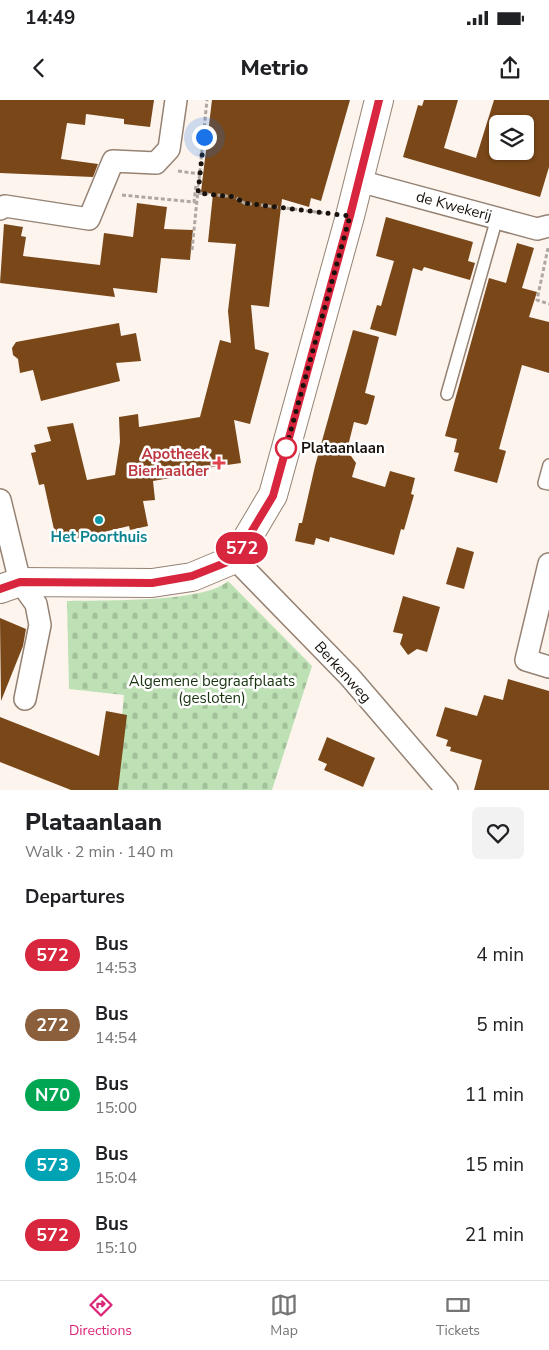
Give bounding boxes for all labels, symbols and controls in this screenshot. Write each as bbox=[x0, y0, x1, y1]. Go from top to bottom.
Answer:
text: 14:49 bbox=[25, 5, 75, 31]
text: Metrio bbox=[240, 53, 309, 83]
icon: back bbox=[25, 54, 53, 82]
icon: share bbox=[496, 54, 524, 82]
map controls bbox=[489, 115, 534, 160]
button: layers bbox=[489, 115, 534, 160]
your location bbox=[192, 125, 217, 150]
street label: de Kwekerij bbox=[414, 186, 494, 226]
marker: Plataanlaan bbox=[275, 437, 297, 459]
place label: Plataanlaan bbox=[301, 438, 385, 458]
place label: Apotheek Bierhaalder bbox=[128, 444, 210, 481]
marker: Apotheek Bierhaalder bbox=[213, 457, 225, 469]
marker: Het Poorthuis bbox=[93, 514, 105, 526]
place label: Het Poorthuis bbox=[51, 527, 147, 547]
line badge: 572 bbox=[213, 532, 271, 564]
text: 572 bbox=[226, 536, 258, 560]
street label: Berkenweg bbox=[310, 637, 376, 707]
park label: Algemene begraafplaats (gesloten) bbox=[129, 671, 295, 708]
text: Plataanlaan bbox=[25, 806, 162, 838]
button: heart bbox=[472, 807, 524, 859]
text: Walk · 2 min · 140 m bbox=[25, 841, 173, 863]
text: Departures bbox=[25, 884, 125, 910]
text: Bus bbox=[95, 931, 128, 957]
text: 4 min bbox=[476, 942, 524, 968]
text: 572 bbox=[36, 943, 69, 967]
text: 14:53 bbox=[95, 957, 137, 979]
text: Bus bbox=[95, 1001, 128, 1027]
text: 5 min bbox=[476, 1012, 524, 1038]
text: 272 bbox=[36, 1013, 69, 1037]
text: 14:54 bbox=[95, 1027, 137, 1049]
text: Bus bbox=[95, 1071, 128, 1097]
text: 11 min bbox=[465, 1082, 524, 1108]
text: N70 bbox=[35, 1083, 70, 1107]
text: 15:00 bbox=[95, 1097, 137, 1119]
text: Bus bbox=[95, 1141, 128, 1167]
text: 15 min bbox=[465, 1152, 524, 1178]
text: 573 bbox=[36, 1153, 69, 1177]
text: 15:04 bbox=[95, 1167, 137, 1189]
text: Bus bbox=[95, 1211, 128, 1237]
text: 21 min bbox=[465, 1222, 524, 1248]
text: 572 bbox=[36, 1223, 69, 1247]
text: 15:10 bbox=[95, 1237, 137, 1259]
tab: Directions bbox=[69, 1291, 132, 1340]
tab: Map bbox=[270, 1291, 298, 1340]
tab: Tickets bbox=[436, 1291, 480, 1340]

